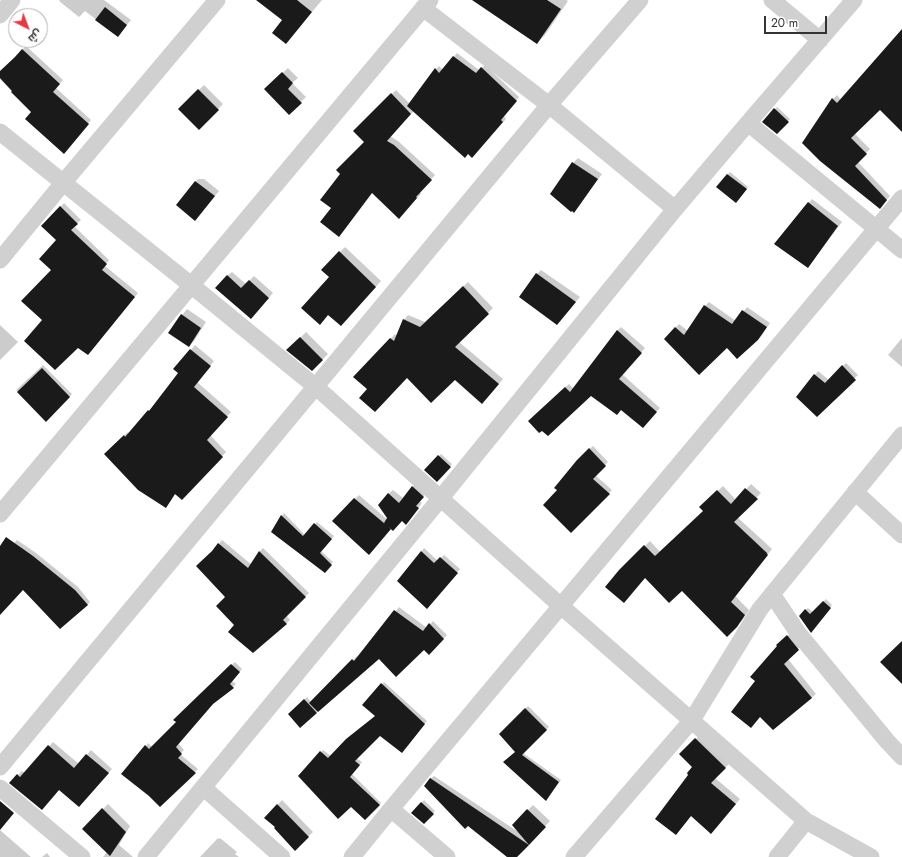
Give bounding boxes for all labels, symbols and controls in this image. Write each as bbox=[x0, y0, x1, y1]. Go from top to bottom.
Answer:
north arrow bbox=[8, 8, 48, 48]
scale bar bbox=[766, 8, 829, 34]
text: 20 m bbox=[771, 14, 798, 32]
text: ش bbox=[25, 26, 46, 47]

